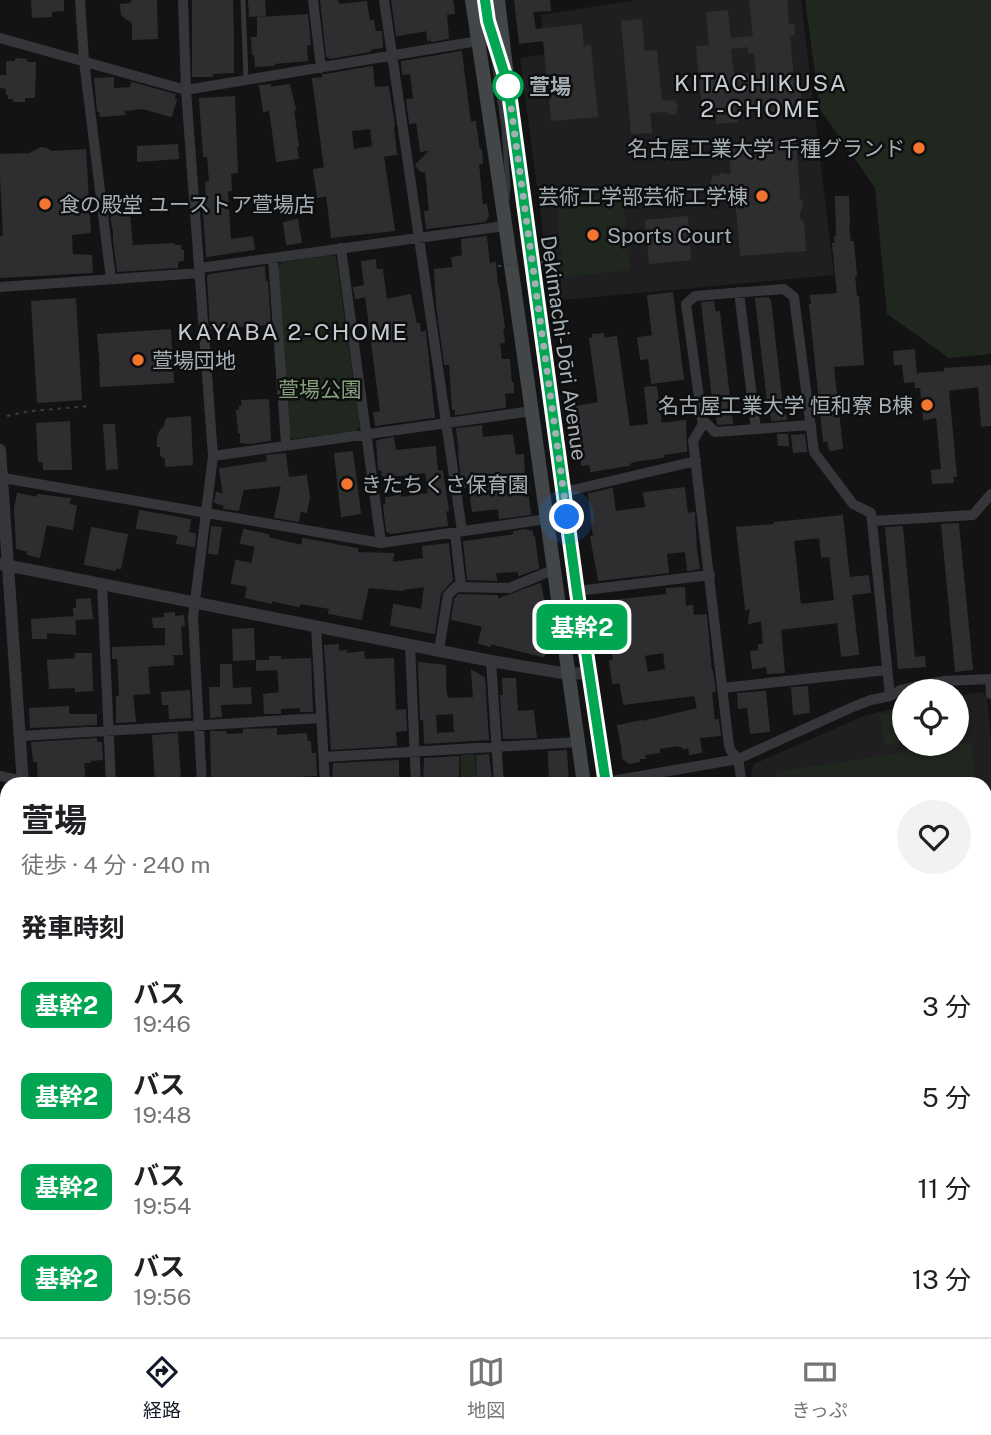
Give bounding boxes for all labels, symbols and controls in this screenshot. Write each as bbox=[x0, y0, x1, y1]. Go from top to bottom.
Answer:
district label: KITACHIKUSA 2-CHOME bbox=[674, 69, 848, 122]
marker: 萱場 bbox=[493, 71, 523, 101]
place label: 萱場 bbox=[529, 74, 571, 99]
place label: 名古屋工業大学 千種グランド bbox=[627, 136, 905, 161]
marker: 名古屋工業大学 千種グランド bbox=[911, 140, 927, 156]
place label: 芸術工学部芸術工学棟 bbox=[538, 184, 748, 209]
marker: 芸術工学部芸術工学棟 bbox=[754, 188, 770, 204]
place label: 食の殿堂 ユーストア萱場店 bbox=[59, 192, 315, 217]
marker: 食の殿堂 ユーストア萱場店 bbox=[37, 196, 53, 212]
place label: Sports Court bbox=[607, 223, 732, 248]
marker: Sports Court bbox=[585, 227, 601, 243]
street label: Dekimachi-Dōri Avenue bbox=[536, 234, 592, 462]
district label: KAYABA 2-CHOME bbox=[177, 318, 409, 345]
place label: 萱場団地 bbox=[152, 348, 236, 373]
marker: 萱場団地 bbox=[130, 352, 146, 368]
park label: 萱場公園 bbox=[278, 377, 362, 402]
place label: 名古屋工業大学 恒和寮 B棟 bbox=[658, 393, 913, 418]
marker: 名古屋工業大学 恒和寮 B棟 bbox=[919, 397, 935, 413]
place label: きたちくさ保育園 bbox=[361, 472, 529, 497]
marker: きたちくさ保育園 bbox=[339, 476, 355, 492]
your location bbox=[549, 499, 584, 534]
line badge: 基幹2 bbox=[542, 604, 622, 650]
text: 基幹2 bbox=[550, 613, 614, 641]
map controls bbox=[892, 679, 969, 756]
button: locate bbox=[892, 679, 969, 756]
button: heart bbox=[897, 800, 971, 874]
text: 萱場 bbox=[21, 801, 87, 839]
text: 徒歩 · 4 分 · 240 m bbox=[21, 851, 210, 878]
text: 発車時刻 bbox=[21, 912, 125, 943]
text: バス bbox=[133, 978, 185, 1009]
text: 基幹2 bbox=[35, 991, 98, 1019]
text: 3 分 bbox=[922, 991, 971, 1022]
text: 19:46 bbox=[133, 1010, 191, 1037]
text: バス bbox=[133, 1069, 185, 1100]
text: 基幹2 bbox=[35, 1082, 98, 1110]
text: 5 分 bbox=[922, 1082, 971, 1113]
text: 19:48 bbox=[133, 1101, 191, 1128]
text: バス bbox=[133, 1160, 185, 1191]
text: 基幹2 bbox=[35, 1173, 98, 1201]
text: 11 分 bbox=[918, 1173, 971, 1204]
text: 19:54 bbox=[133, 1192, 191, 1219]
text: バス bbox=[133, 1251, 185, 1282]
text: 基幹2 bbox=[35, 1264, 98, 1292]
text: 13 分 bbox=[912, 1264, 971, 1295]
text: 19:56 bbox=[133, 1283, 191, 1310]
tab: 経路 bbox=[143, 1353, 181, 1422]
tab: 地図 bbox=[467, 1353, 505, 1422]
tab: きっぷ bbox=[792, 1353, 848, 1422]

